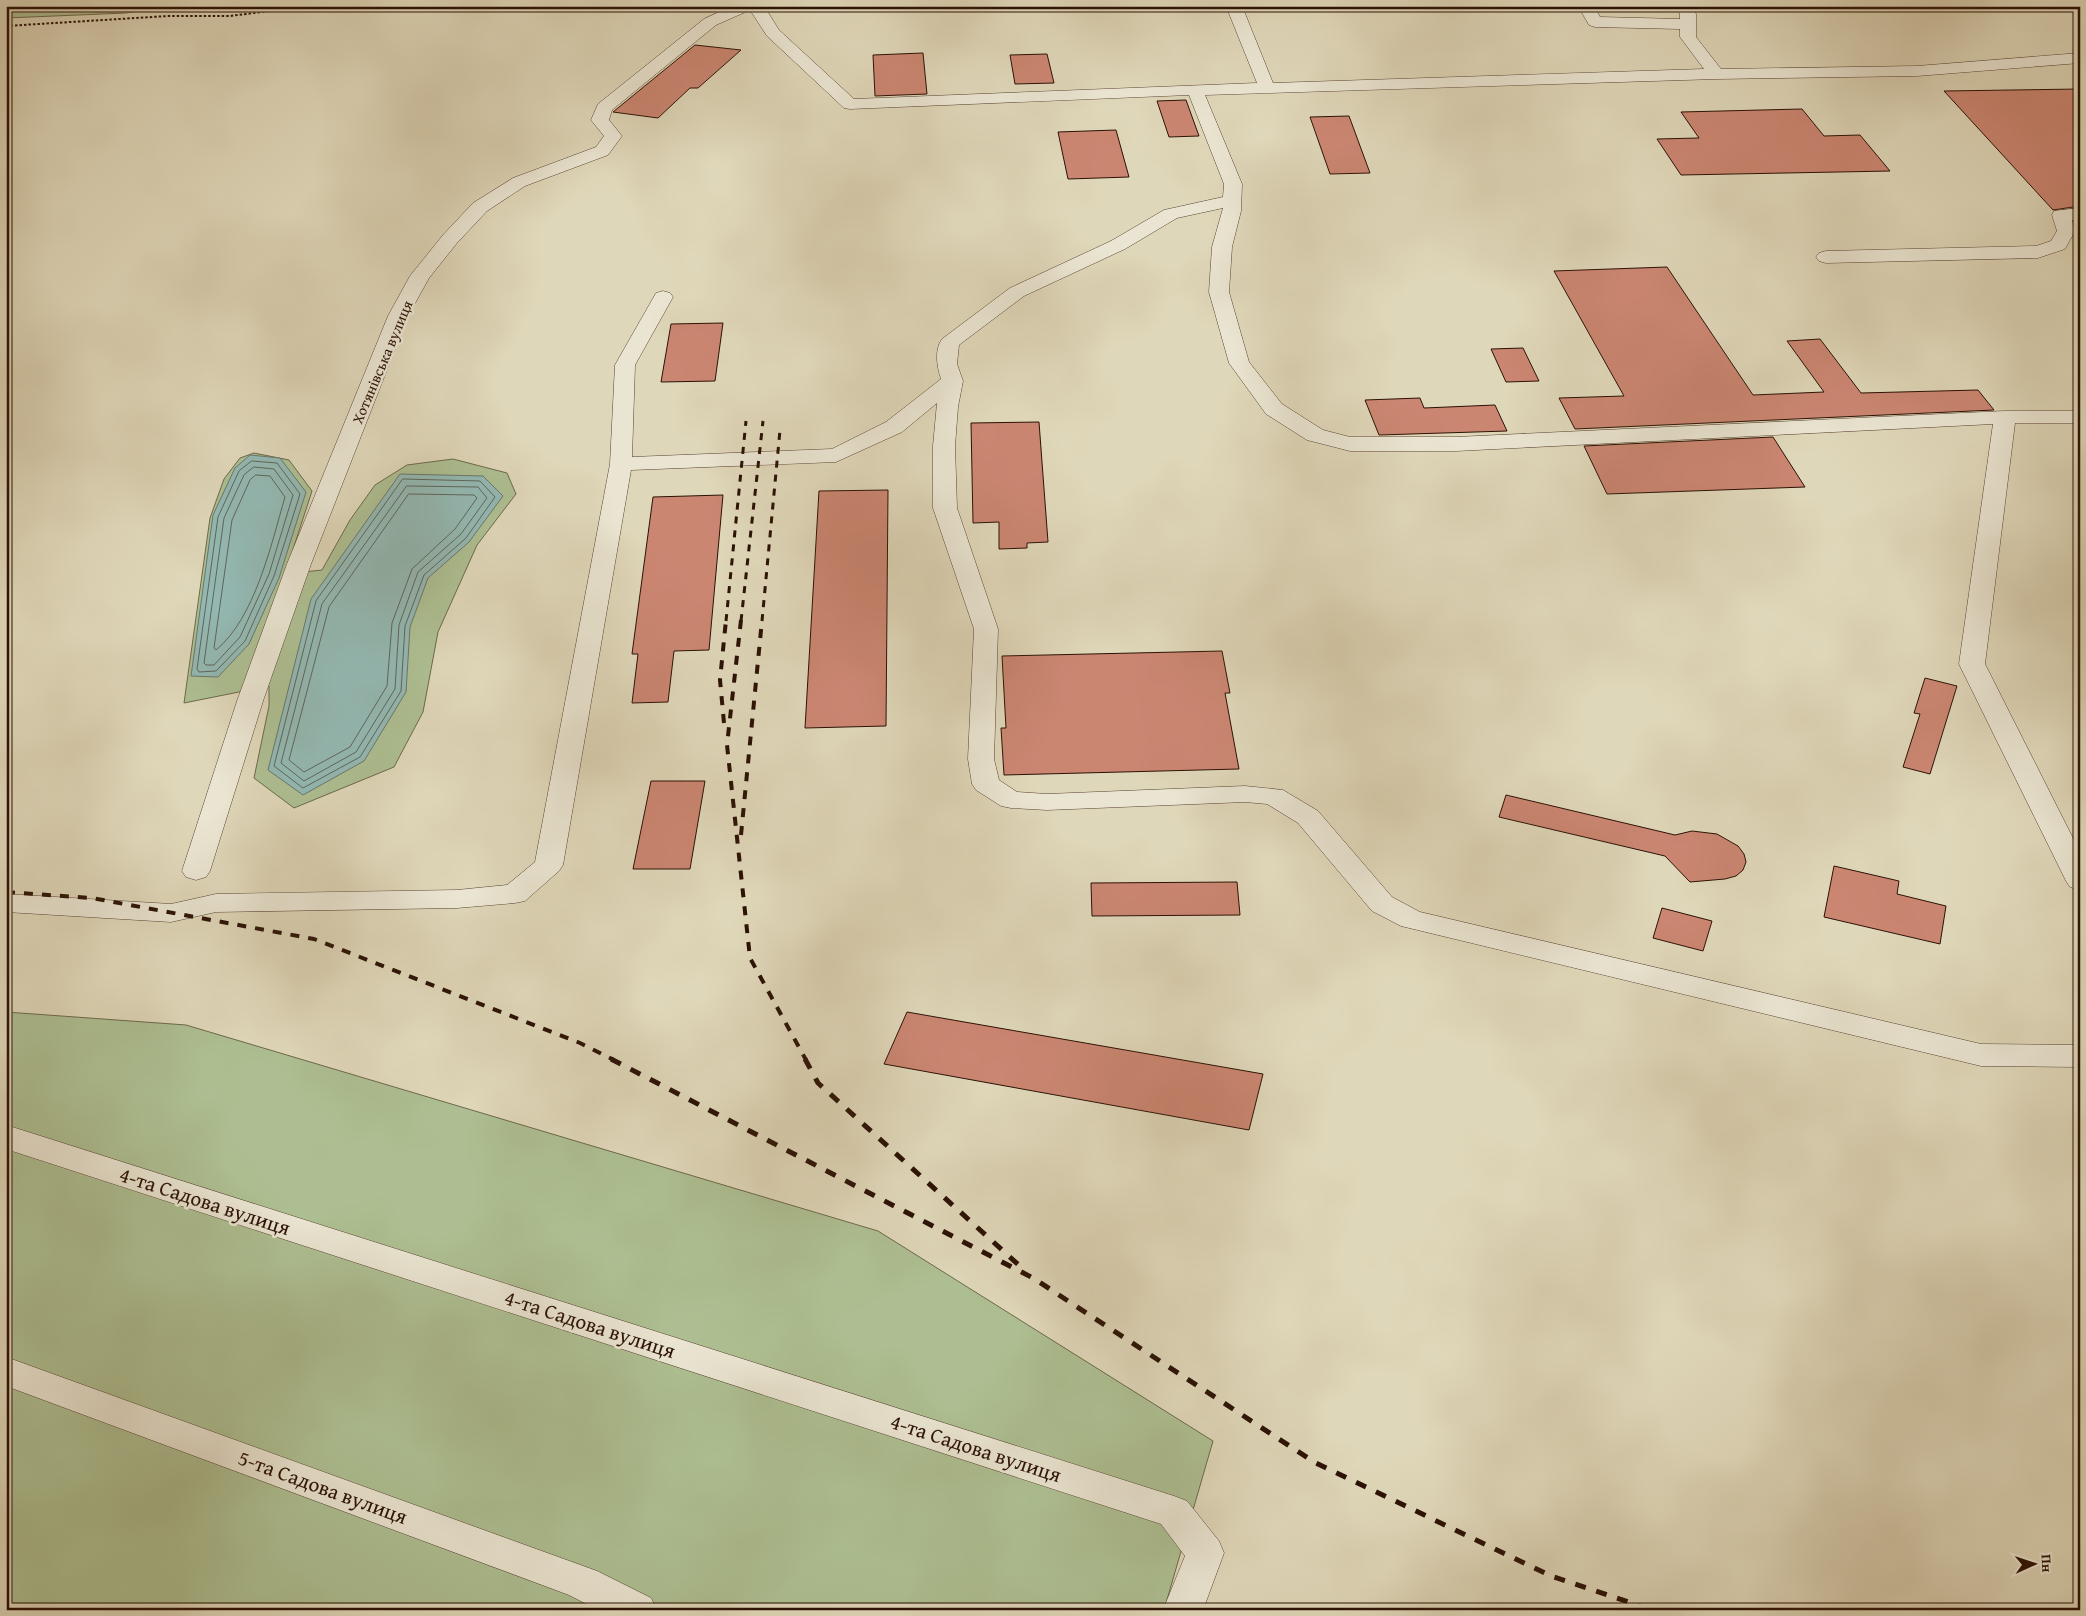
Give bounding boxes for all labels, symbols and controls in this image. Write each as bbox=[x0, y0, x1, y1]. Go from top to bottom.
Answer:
street label: Хотянівська вулиця bbox=[346, 297, 418, 427]
street label: 4-та Садова вулиця bbox=[116, 1159, 295, 1243]
street label: 4-та Садова вулиця bbox=[501, 1282, 680, 1366]
street label: 4-та Садова вулиця bbox=[887, 1406, 1066, 1490]
street label: 5-та Садова вулиця bbox=[234, 1442, 412, 1532]
north arrow bbox=[2008, 1538, 2058, 1588]
text: Пн bbox=[2037, 1554, 2057, 1573]

